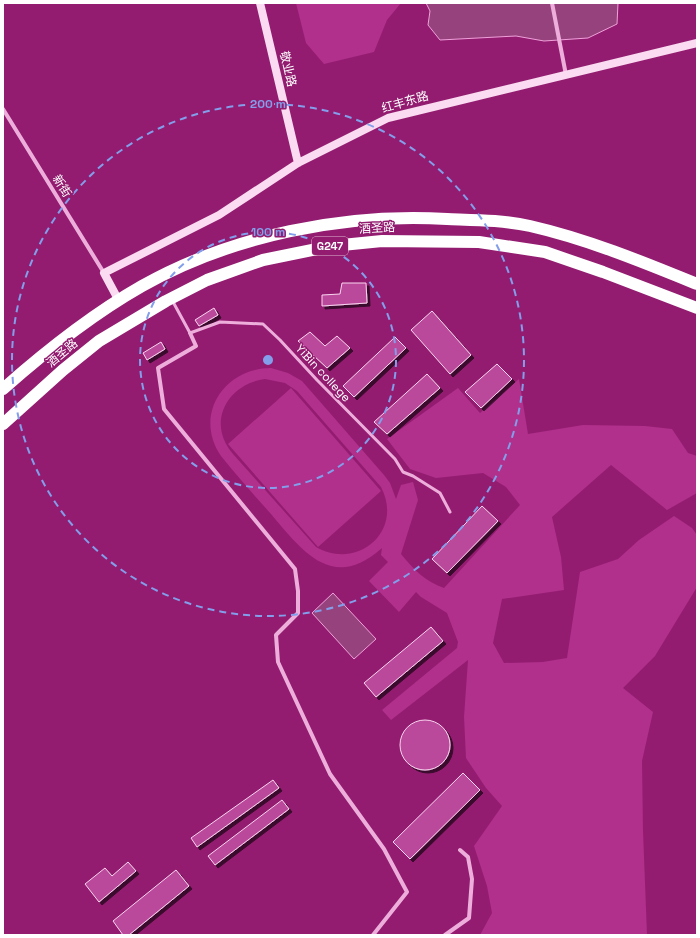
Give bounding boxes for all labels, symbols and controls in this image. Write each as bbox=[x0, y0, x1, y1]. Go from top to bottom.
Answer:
street label: 敬业路 bbox=[276, 50, 300, 88]
street label: 红丰东路 bbox=[380, 88, 430, 116]
text: 200 m bbox=[250, 96, 286, 112]
street label: 新街 bbox=[49, 172, 75, 200]
street label: 酒圣路 bbox=[359, 219, 395, 237]
text: 100 m bbox=[251, 224, 285, 240]
road number: G247 bbox=[312, 237, 348, 255]
street label: 酒圣路 bbox=[43, 335, 81, 371]
street label: YiBin college bbox=[292, 340, 354, 406]
centre of rings bbox=[261, 353, 275, 367]

